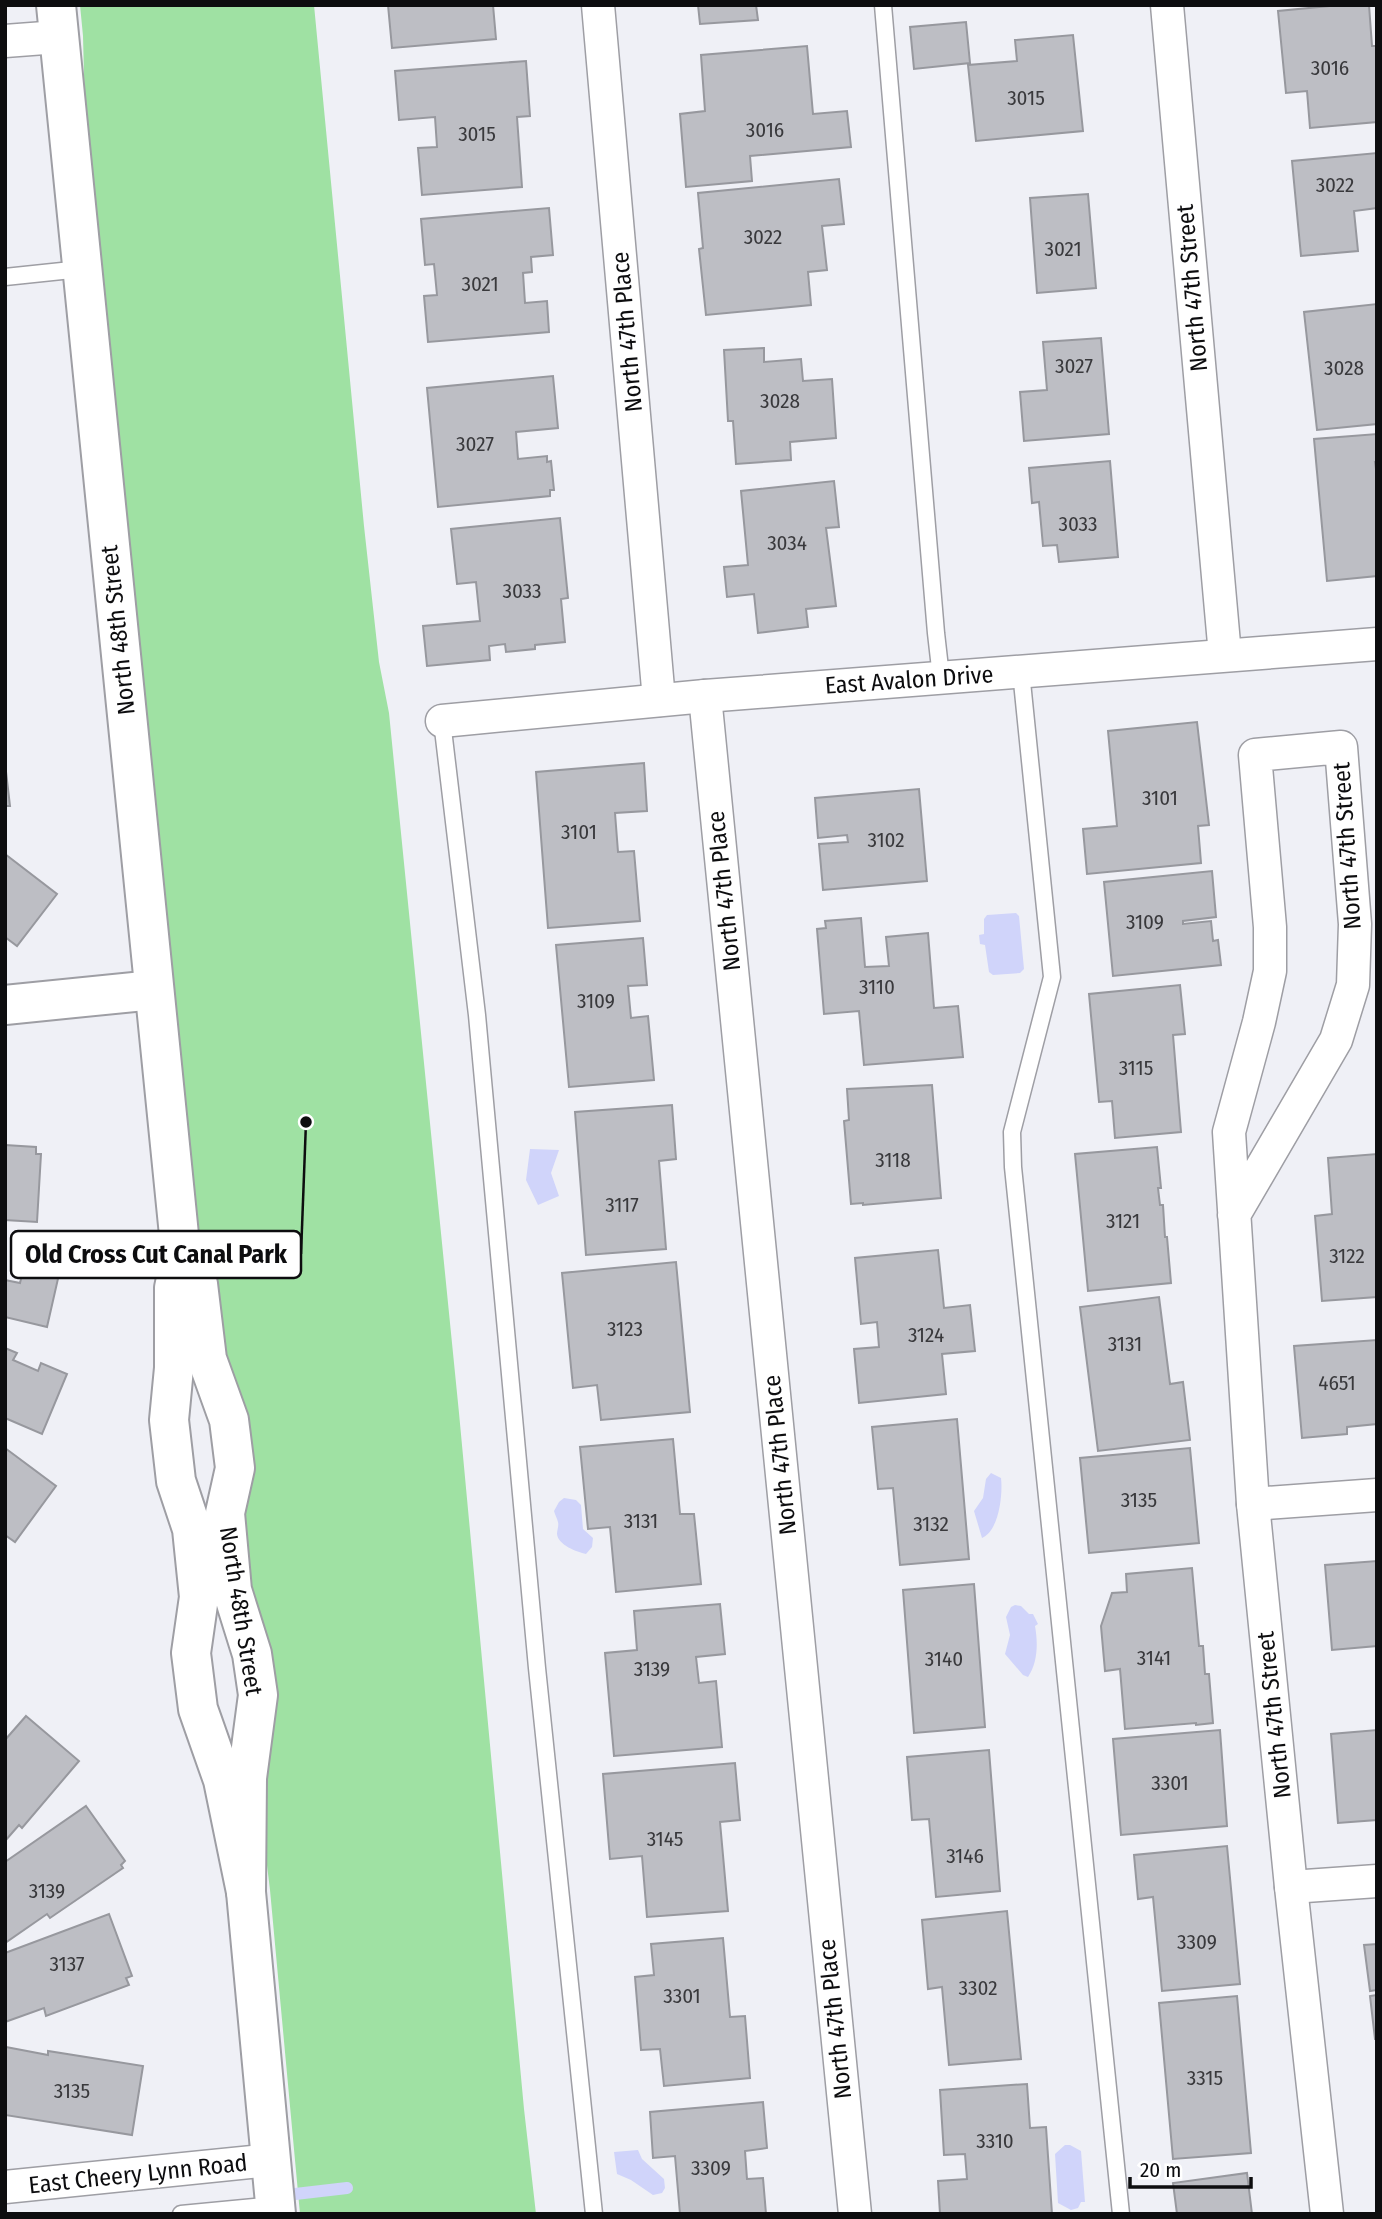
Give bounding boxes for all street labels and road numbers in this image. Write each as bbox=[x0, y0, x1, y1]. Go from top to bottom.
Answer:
street label: North 47th Street bbox=[1171, 203, 1213, 373]
street label: North 47th Place bbox=[606, 251, 648, 413]
street label: North 48th Street bbox=[95, 544, 141, 716]
street label: East Avalon Drive bbox=[824, 660, 994, 700]
street label: North 47th Street bbox=[1327, 761, 1367, 931]
street label: North 47th Place bbox=[702, 810, 746, 972]
street label: North 47th Place bbox=[758, 1374, 802, 1536]
street label: North 48th Street bbox=[214, 1525, 268, 1698]
street label: North 47th Street bbox=[1251, 1630, 1297, 1800]
street label: North 47th Place bbox=[813, 1938, 857, 2100]
street label: East Cheery Lynn Road bbox=[27, 2149, 249, 2199]

